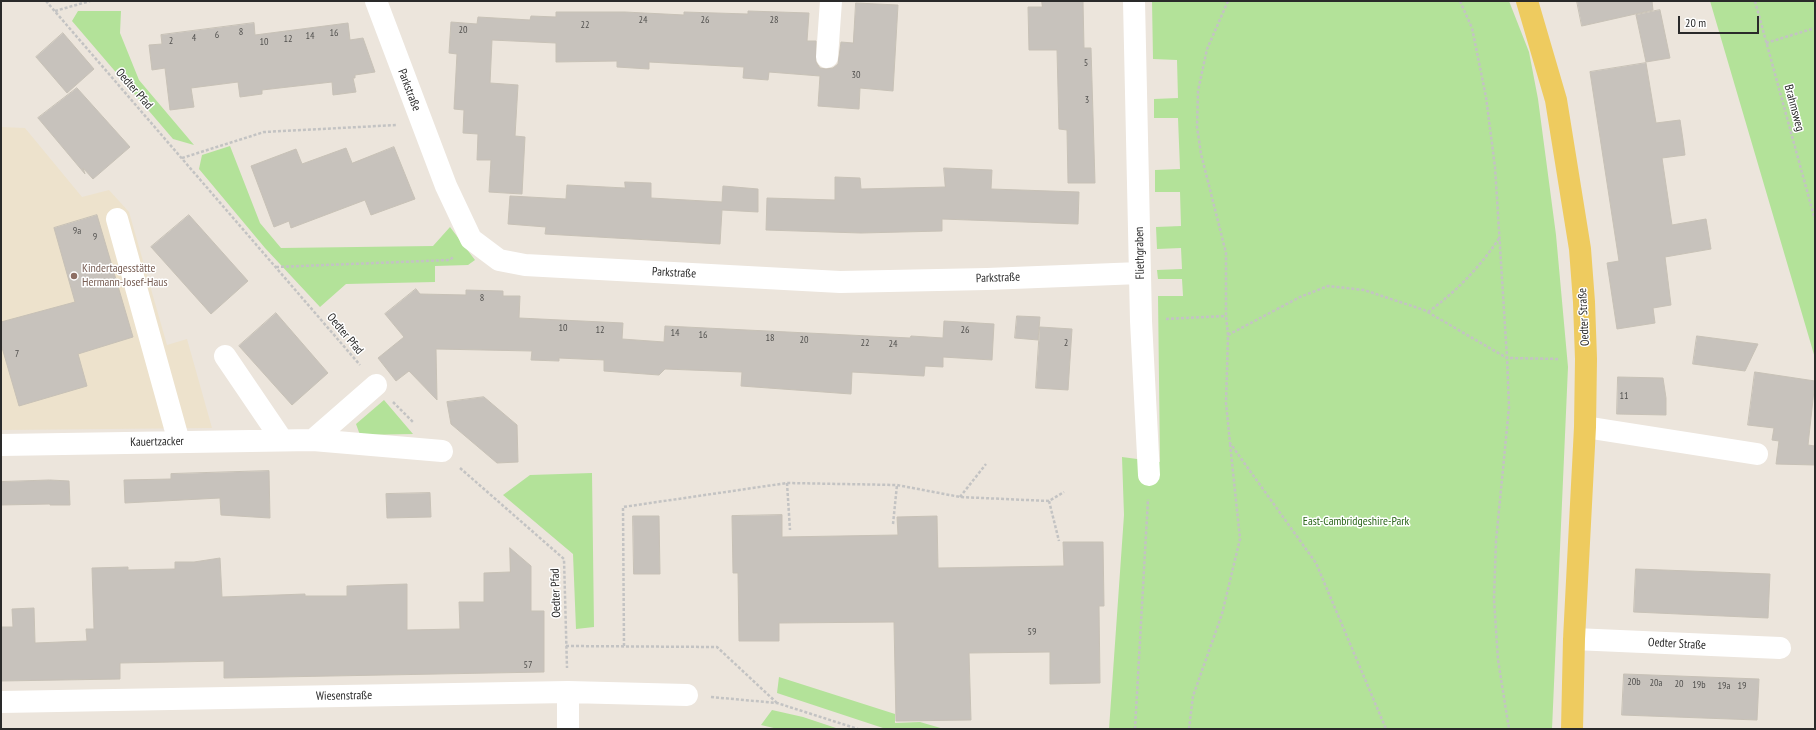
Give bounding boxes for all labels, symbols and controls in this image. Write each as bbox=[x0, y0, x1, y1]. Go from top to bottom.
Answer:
scale bar bbox=[1680, 8, 1761, 34]
house number: 24 bbox=[639, 14, 647, 26]
house number: 26 bbox=[701, 14, 709, 26]
house number: 28 bbox=[770, 14, 778, 26]
text: 20 m bbox=[1685, 15, 1706, 30]
house number: 22 bbox=[581, 19, 589, 31]
house number: 20 bbox=[459, 24, 467, 36]
house number: 8 bbox=[239, 26, 243, 38]
house number: 16 bbox=[330, 27, 338, 39]
house number: 6 bbox=[215, 29, 219, 41]
house number: 14 bbox=[306, 30, 314, 42]
house number: 4 bbox=[192, 32, 196, 44]
house number: 12 bbox=[284, 33, 292, 45]
house number: 2 bbox=[169, 35, 173, 47]
house number: 10 bbox=[260, 36, 268, 48]
house number: 5 bbox=[1084, 57, 1088, 69]
street label: Oedter Pfad bbox=[112, 66, 156, 112]
street label: Parkstraße bbox=[394, 67, 424, 113]
house number: 30 bbox=[852, 69, 860, 81]
street label: Brahmsweg bbox=[1781, 83, 1807, 133]
house number: 3 bbox=[1085, 94, 1089, 106]
house number: 9a bbox=[73, 225, 81, 237]
street label: Fliethgraben bbox=[1132, 227, 1148, 279]
house number: 9 bbox=[93, 231, 97, 243]
place label: Kindertagesstätte Hermann-Josef-Haus bbox=[82, 262, 167, 290]
street label: Parkstraße bbox=[652, 265, 696, 281]
street label: Parkstraße bbox=[976, 270, 1020, 286]
marker: Kindertagesstätte Hermann-Josef-Haus bbox=[69, 271, 79, 281]
street label: Oedter Straße bbox=[1575, 288, 1593, 346]
house number: 8 bbox=[480, 292, 484, 304]
street label: Oedter Pfad bbox=[324, 311, 366, 357]
house number: 10 bbox=[559, 322, 567, 334]
house number: 12 bbox=[596, 324, 604, 336]
house number: 26 bbox=[961, 324, 969, 336]
house number: 14 bbox=[671, 327, 679, 339]
house number: 16 bbox=[699, 329, 707, 341]
house number: 18 bbox=[766, 332, 774, 344]
house number: 20 bbox=[800, 334, 808, 346]
house number: 22 bbox=[861, 337, 869, 349]
house number: 2 bbox=[1064, 337, 1068, 349]
house number: 24 bbox=[889, 338, 897, 350]
house number: 7 bbox=[15, 348, 19, 360]
house number: 11 bbox=[1620, 390, 1628, 402]
street label: Kauertzacker bbox=[130, 434, 184, 450]
park label: East-Cambridgeshire-Park bbox=[1303, 515, 1409, 529]
street label: Oedter Pfad bbox=[548, 568, 564, 618]
house number: 59 bbox=[1028, 626, 1036, 638]
street label: Oedter Straße bbox=[1648, 635, 1706, 653]
house number: 57 bbox=[524, 659, 532, 671]
house number: 20b bbox=[1627, 676, 1641, 688]
house number: 20a bbox=[1650, 677, 1662, 689]
house number: 20 bbox=[1675, 678, 1683, 690]
house number: 19b bbox=[1692, 679, 1706, 691]
house number: 19a bbox=[1718, 680, 1730, 692]
house number: 19 bbox=[1738, 680, 1746, 692]
street label: Wiesenstraße bbox=[316, 688, 372, 704]

